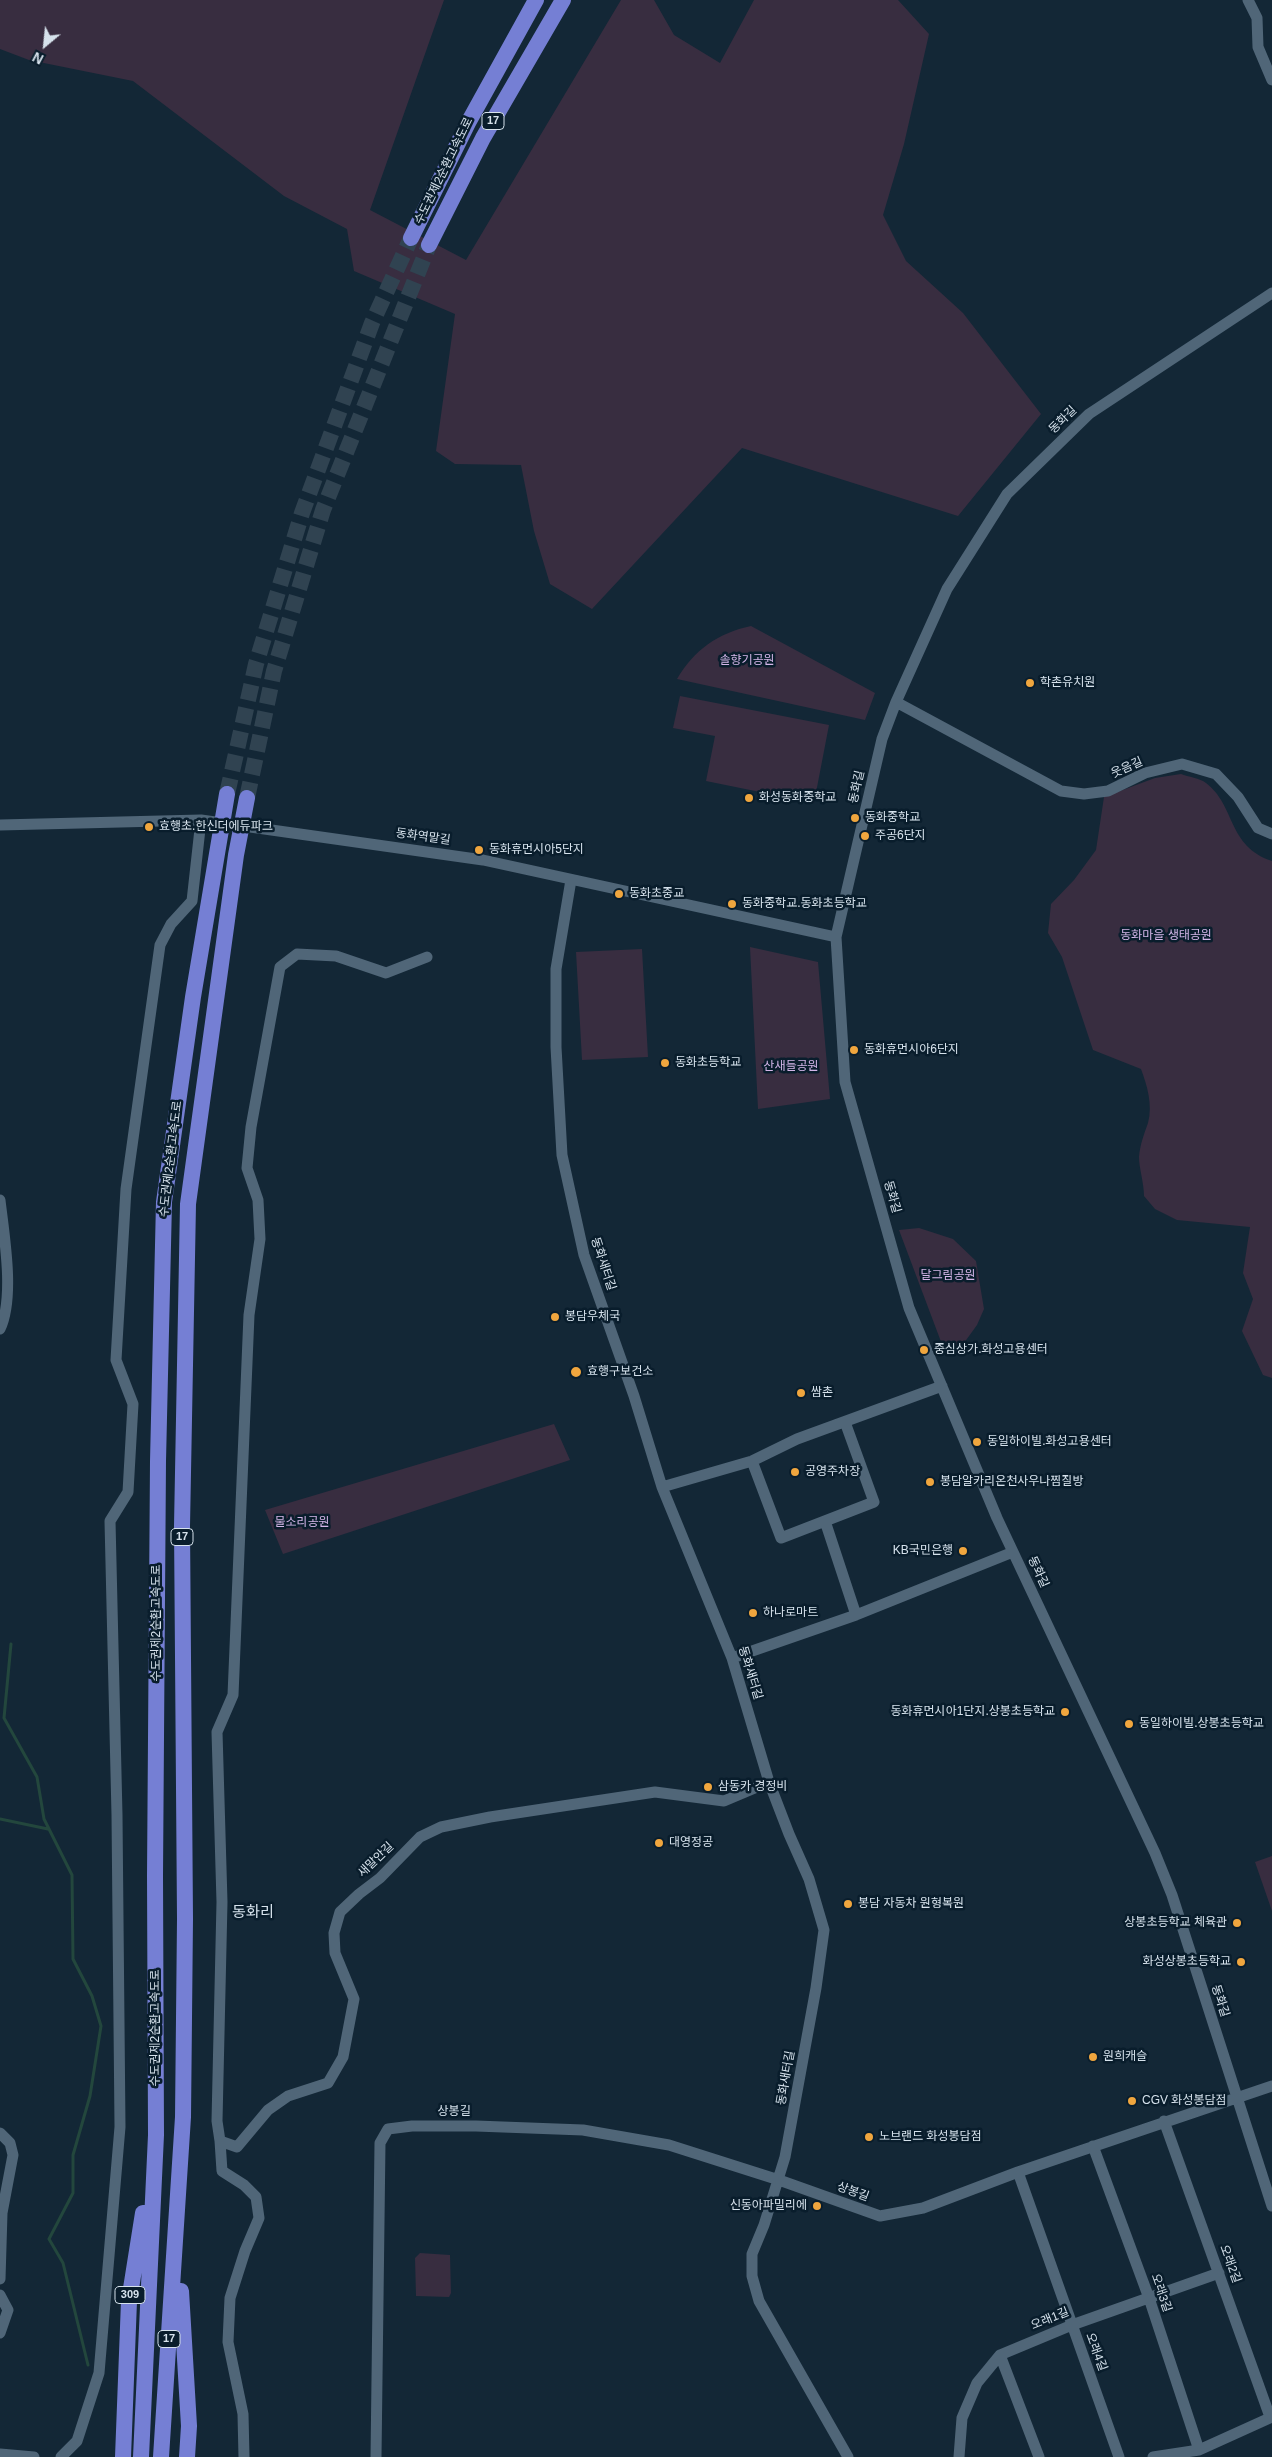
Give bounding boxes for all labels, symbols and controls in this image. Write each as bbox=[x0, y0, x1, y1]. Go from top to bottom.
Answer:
north arrow bbox=[20, 20, 70, 70]
text: N bbox=[30, 49, 46, 68]
road number: 17 bbox=[482, 112, 504, 130]
street label: 수도권제2순환고속도로 bbox=[412, 115, 476, 227]
street label: 동화길 bbox=[1046, 403, 1080, 437]
park label: 솔향기공원 bbox=[719, 654, 775, 668]
place label: 학촌유치원 bbox=[1040, 676, 1095, 690]
marker: 학촌유치원 bbox=[1024, 677, 1036, 689]
street label: 웃음길 bbox=[1109, 755, 1145, 781]
street label: 동화길 bbox=[846, 769, 868, 805]
place label: 화성동화중학교 bbox=[759, 791, 836, 805]
marker: 화성동화중학교 bbox=[743, 792, 755, 804]
place label: 동화중학교 bbox=[865, 811, 920, 825]
marker: 동화중학교 bbox=[849, 812, 861, 824]
place label: 효행초.한신더에듀파크 bbox=[159, 820, 273, 834]
marker: 효행초.한신더에듀파크 bbox=[143, 821, 155, 833]
street label: 동화역말길 bbox=[395, 826, 451, 848]
place label: 주공6단지 bbox=[875, 829, 926, 843]
marker: 주공6단지 bbox=[859, 830, 871, 842]
place label: 동화휴먼시아5단지 bbox=[489, 843, 584, 857]
marker: 동화휴먼시아5단지 bbox=[473, 844, 485, 856]
place label: 동화초중교 bbox=[629, 887, 684, 901]
marker: 동화초중교 bbox=[613, 888, 625, 900]
place label: 동화중학교.동화초등학교 bbox=[742, 897, 867, 911]
marker: 동화중학교.동화초등학교 bbox=[726, 898, 738, 910]
park label: 동화마을 생태공원 bbox=[1120, 929, 1212, 943]
place label: 동화휴먼시아6단지 bbox=[864, 1043, 959, 1057]
marker: 동화휴먼시아6단지 bbox=[848, 1044, 860, 1056]
place label: 동화초등학교 bbox=[675, 1056, 741, 1070]
marker: 동화초등학교 bbox=[659, 1057, 671, 1069]
park label: 산새들공원 bbox=[763, 1060, 819, 1074]
street label: 수도권제2순환고속도로 bbox=[157, 1100, 185, 1218]
street label: 동화길 bbox=[881, 1179, 903, 1215]
street label: 동화새터길 bbox=[588, 1236, 618, 1292]
park label: 달그림공원 bbox=[920, 1269, 976, 1283]
place label: 봉담우체국 bbox=[565, 1310, 620, 1324]
marker: 봉담우체국 bbox=[549, 1311, 561, 1323]
place label: 중심상가.화성고용센터 bbox=[934, 1343, 1048, 1357]
marker: 중심상가.화성고용센터 bbox=[918, 1344, 930, 1356]
marker: 효행구보건소 bbox=[569, 1365, 583, 1379]
place label: 효행구보건소 bbox=[587, 1365, 653, 1379]
place label: 쌈촌 bbox=[811, 1386, 833, 1400]
marker: 쌈촌 bbox=[795, 1387, 807, 1399]
place label: 동일하이빌.화성고용센터 bbox=[987, 1435, 1112, 1449]
marker: 동일하이빌.화성고용센터 bbox=[971, 1436, 983, 1448]
place label: 공영주차장 bbox=[805, 1465, 860, 1479]
marker: 공영주차장 bbox=[789, 1466, 801, 1478]
place label: 봉담알카리온천사우나찜질방 bbox=[940, 1475, 1084, 1489]
marker: 봉담알카리온천사우나찜질방 bbox=[924, 1476, 936, 1488]
park label: 물소리공원 bbox=[274, 1516, 330, 1530]
road number: 17 bbox=[171, 1528, 193, 1545]
place label: KB국민은행 bbox=[893, 1544, 953, 1558]
marker: KB국민은행 bbox=[957, 1545, 969, 1557]
street label: 동화길 bbox=[1024, 1554, 1052, 1590]
street label: 수도권제2순환고속도로 bbox=[150, 1564, 164, 1682]
place label: 하나로마트 bbox=[763, 1606, 818, 1620]
marker: 하나로마트 bbox=[747, 1607, 759, 1619]
street label: 동화새터길 bbox=[735, 1645, 765, 1701]
place label: 동화휴먼시아1단지.상봉초등학교 bbox=[890, 1705, 1055, 1719]
marker: 동화휴먼시아1단지.상봉초등학교 bbox=[1059, 1706, 1071, 1718]
place label: 동일하이빌.상봉초등학교 bbox=[1139, 1717, 1264, 1731]
marker: 동일하이빌.상봉초등학교 bbox=[1123, 1718, 1135, 1730]
place label: 삼동카 경정비 bbox=[718, 1780, 788, 1794]
marker: 삼동카 경정비 bbox=[702, 1781, 714, 1793]
place label: 대영정공 bbox=[669, 1836, 713, 1850]
marker: 대영정공 bbox=[653, 1837, 665, 1849]
street label: 새말안길 bbox=[355, 1839, 397, 1881]
place label: 봉담 자동차 원형복원 bbox=[858, 1897, 964, 1911]
marker: 봉담 자동차 원형복원 bbox=[842, 1898, 854, 1910]
district label: 동화리 bbox=[232, 1904, 274, 1922]
place label: 상봉초등학교 체육관 bbox=[1124, 1916, 1227, 1930]
marker: 상봉초등학교 체육관 bbox=[1231, 1917, 1243, 1929]
place label: 화성상봉초등학교 bbox=[1143, 1955, 1231, 1969]
marker: 화성상봉초등학교 bbox=[1235, 1956, 1247, 1968]
street label: 수도권제2순환고속도로 bbox=[149, 1969, 163, 2087]
street label: 동화길 bbox=[1208, 1983, 1232, 2019]
street label: 동화새터길 bbox=[774, 2050, 798, 2106]
place label: 원희캐슬 bbox=[1103, 2050, 1147, 2064]
marker: 원희캐슬 bbox=[1087, 2051, 1099, 2063]
place label: CGV 화성봉담점 bbox=[1142, 2094, 1227, 2108]
marker: CGV 화성봉담점 bbox=[1126, 2095, 1138, 2107]
street label: 상봉길 bbox=[437, 2105, 471, 2119]
place label: 노브랜드 화성봉담점 bbox=[879, 2130, 982, 2144]
marker: 노브랜드 화성봉담점 bbox=[863, 2131, 875, 2143]
street label: 상봉길 bbox=[835, 2180, 871, 2204]
place label: 신동아파밀리에 bbox=[730, 2199, 807, 2213]
marker: 신동아파밀리에 bbox=[811, 2200, 823, 2212]
street label: 오래2길 bbox=[1216, 2243, 1244, 2285]
street label: 오래3길 bbox=[1148, 2272, 1174, 2314]
road number: 309 bbox=[115, 2286, 145, 2304]
street label: 오래1길 bbox=[1029, 2305, 1071, 2333]
road number: 17 bbox=[158, 2330, 180, 2348]
street label: 오래4길 bbox=[1082, 2331, 1110, 2373]

